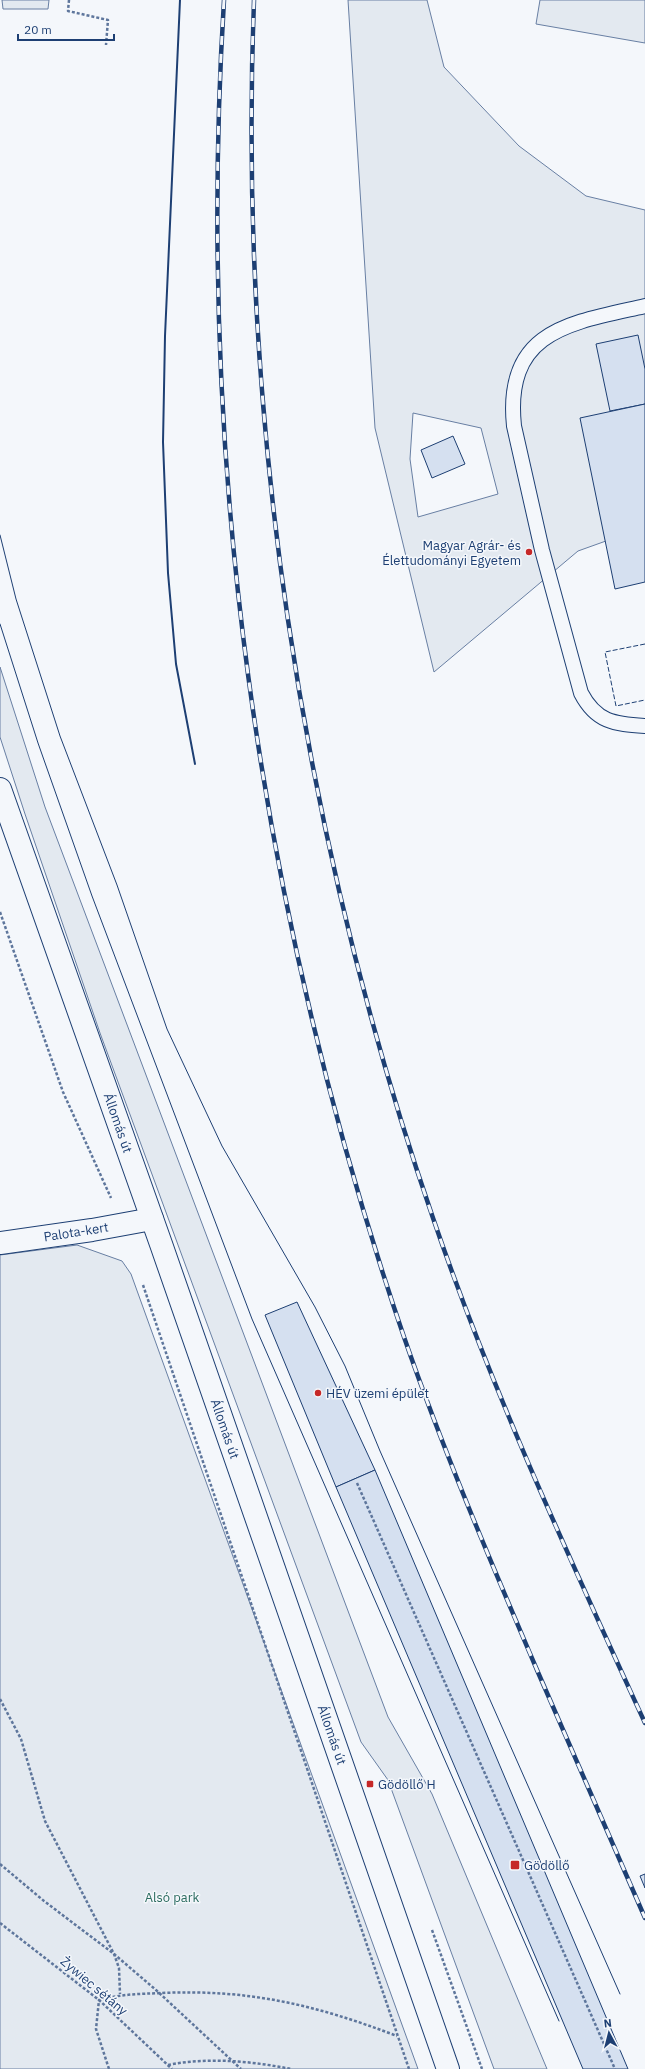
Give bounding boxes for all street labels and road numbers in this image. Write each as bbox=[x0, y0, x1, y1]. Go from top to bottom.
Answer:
street label: Állomás út bbox=[100, 1091, 136, 1155]
street label: Palota-kert bbox=[42, 1218, 110, 1246]
street label: Állomás út bbox=[207, 1397, 243, 1461]
street label: Állomás út bbox=[314, 1703, 350, 1767]
street label: Żywiec sétány bbox=[57, 1953, 132, 2019]

